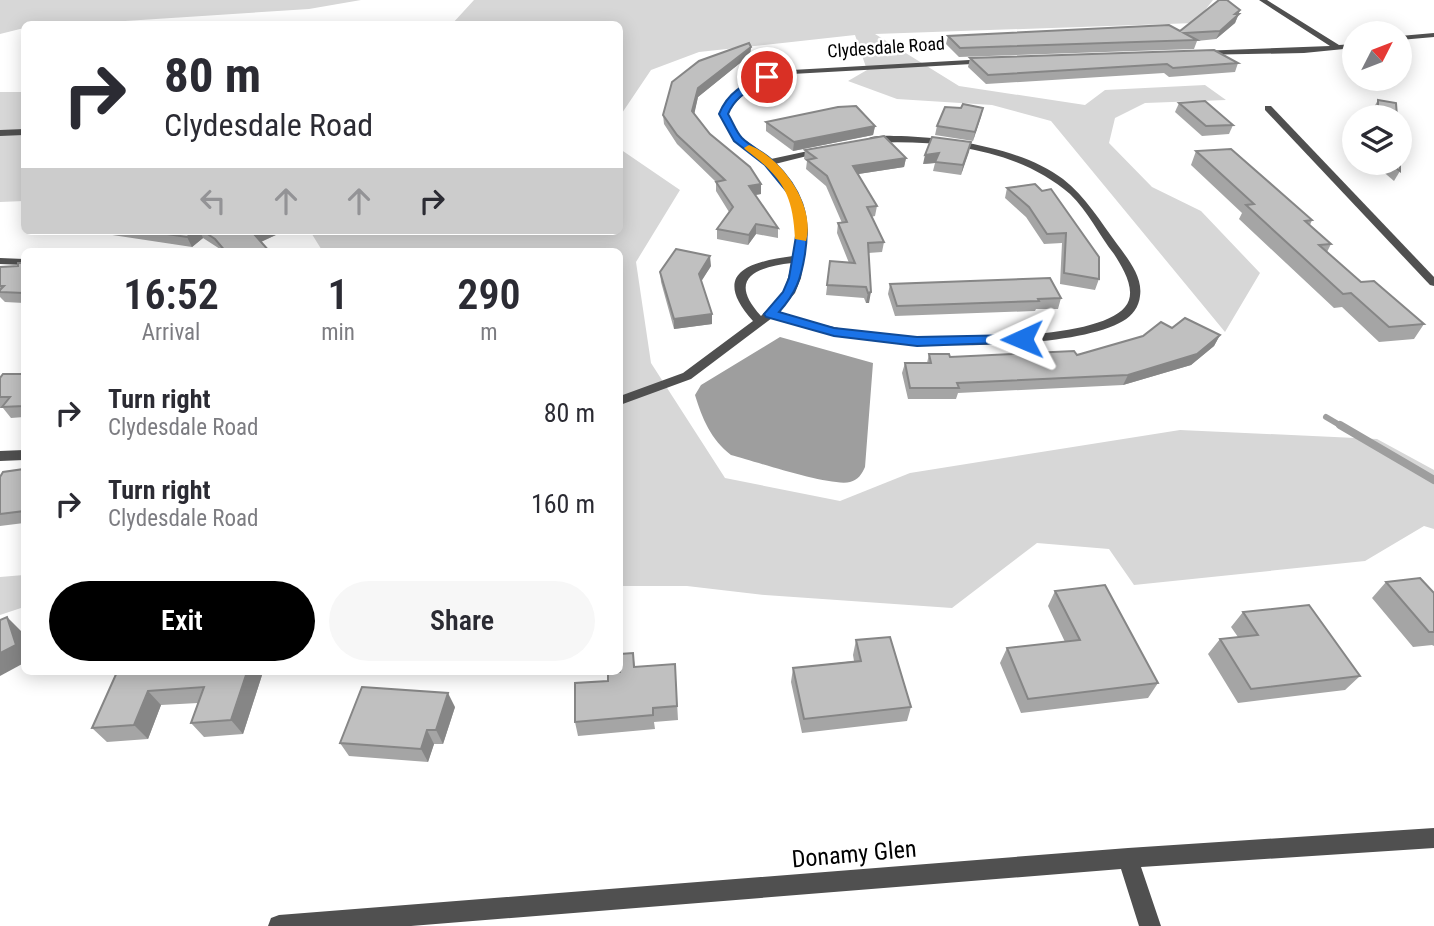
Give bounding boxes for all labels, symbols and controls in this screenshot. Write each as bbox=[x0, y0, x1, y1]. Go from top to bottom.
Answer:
north arrow bbox=[1342, 21, 1412, 91]
map controls bbox=[1342, 21, 1412, 175]
street label: Clydesdale Road bbox=[827, 32, 945, 62]
text: 80 m bbox=[164, 47, 261, 104]
pin bbox=[737, 47, 797, 107]
icon: right bbox=[49, 49, 140, 140]
icon: arrive bbox=[748, 58, 786, 96]
button: layers bbox=[1342, 105, 1412, 175]
text: Clydesdale Road bbox=[164, 106, 373, 144]
icon: left bbox=[194, 182, 232, 220]
icon: ahead bbox=[267, 182, 305, 220]
icon: ahead bbox=[340, 182, 378, 220]
icon: right bbox=[413, 182, 451, 220]
text: 16:52 bbox=[123, 270, 219, 319]
text: 1 bbox=[328, 270, 349, 319]
text: 290 bbox=[457, 270, 521, 319]
position arrow bbox=[985, 302, 1059, 376]
text: Arrival bbox=[142, 319, 200, 346]
text: min bbox=[321, 319, 355, 346]
text: m bbox=[480, 319, 498, 346]
text: Turn right bbox=[108, 384, 210, 414]
icon: right bbox=[49, 394, 87, 432]
text: 80 m bbox=[544, 398, 595, 428]
text: Clydesdale Road bbox=[108, 414, 258, 441]
text: Turn right bbox=[108, 475, 210, 505]
icon: right bbox=[49, 485, 87, 523]
text: 160 m bbox=[531, 489, 595, 519]
text: Clydesdale Road bbox=[108, 505, 258, 532]
button: Exit bbox=[49, 581, 315, 661]
button: Share bbox=[329, 581, 595, 661]
street label: Donamy Glen bbox=[791, 835, 917, 873]

